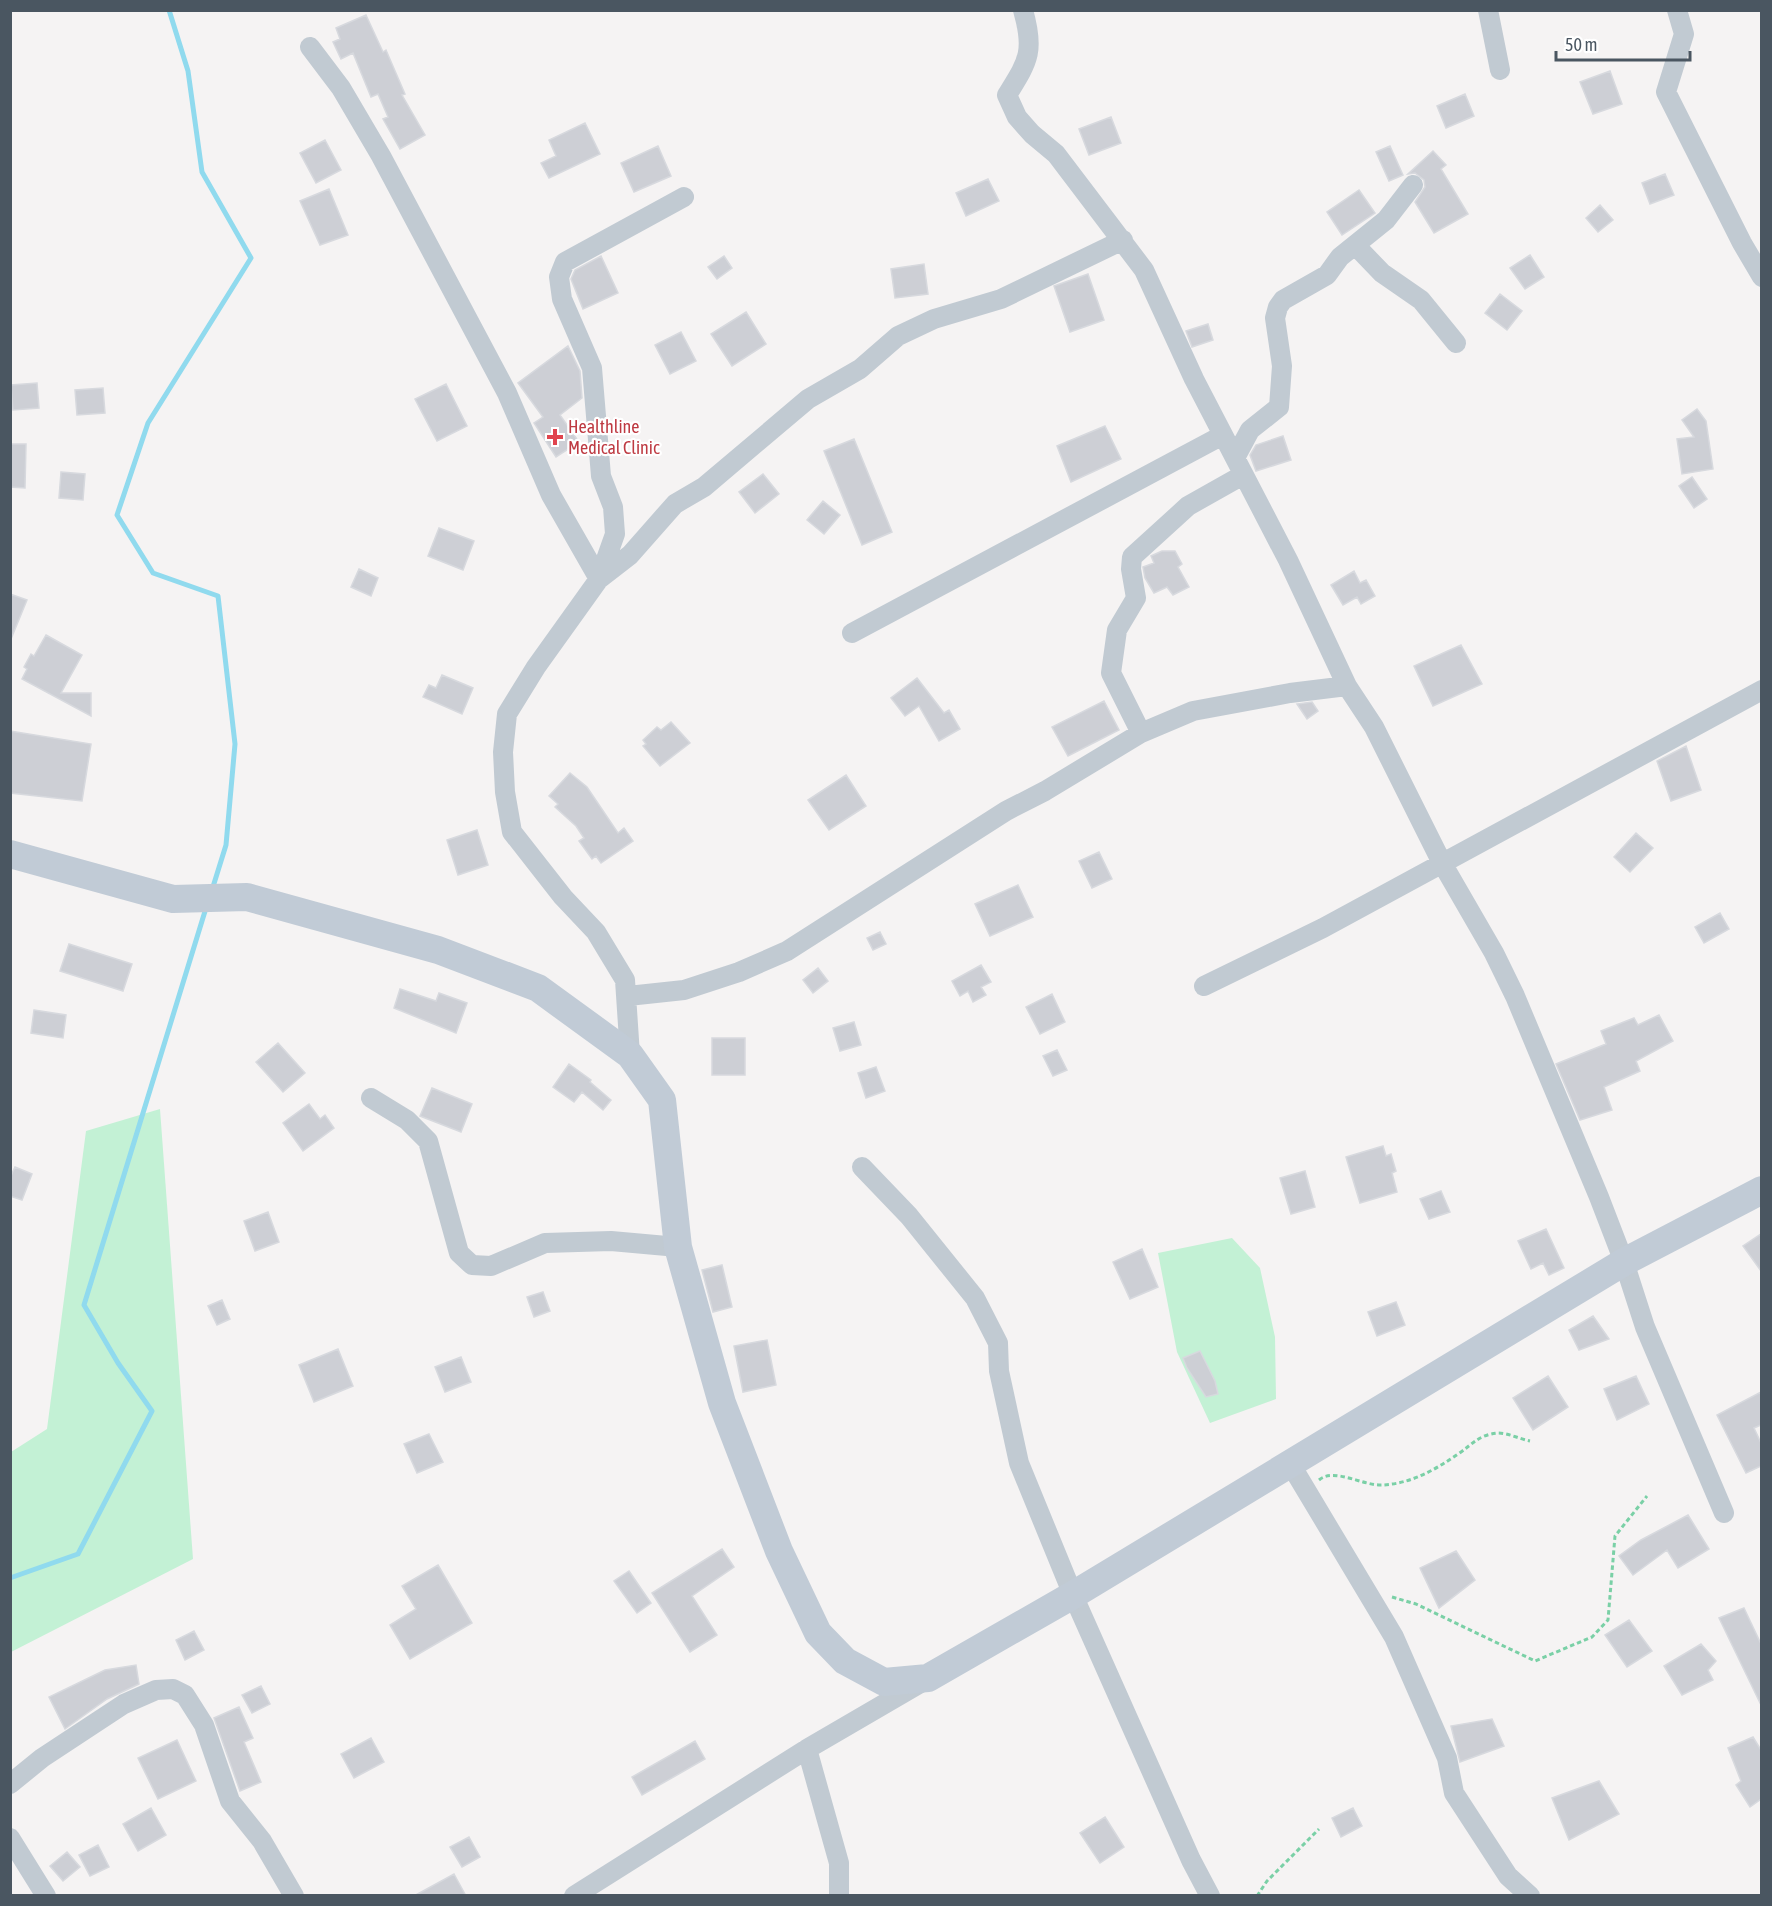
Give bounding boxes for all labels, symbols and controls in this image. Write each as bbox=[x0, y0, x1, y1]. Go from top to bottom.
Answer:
scale bar bbox=[1556, 24, 1690, 62]
text: 50 m bbox=[1565, 34, 1597, 55]
place label: Healthline Medical Clinic bbox=[568, 416, 660, 458]
marker: Healthline Medical Clinic bbox=[546, 428, 564, 446]

